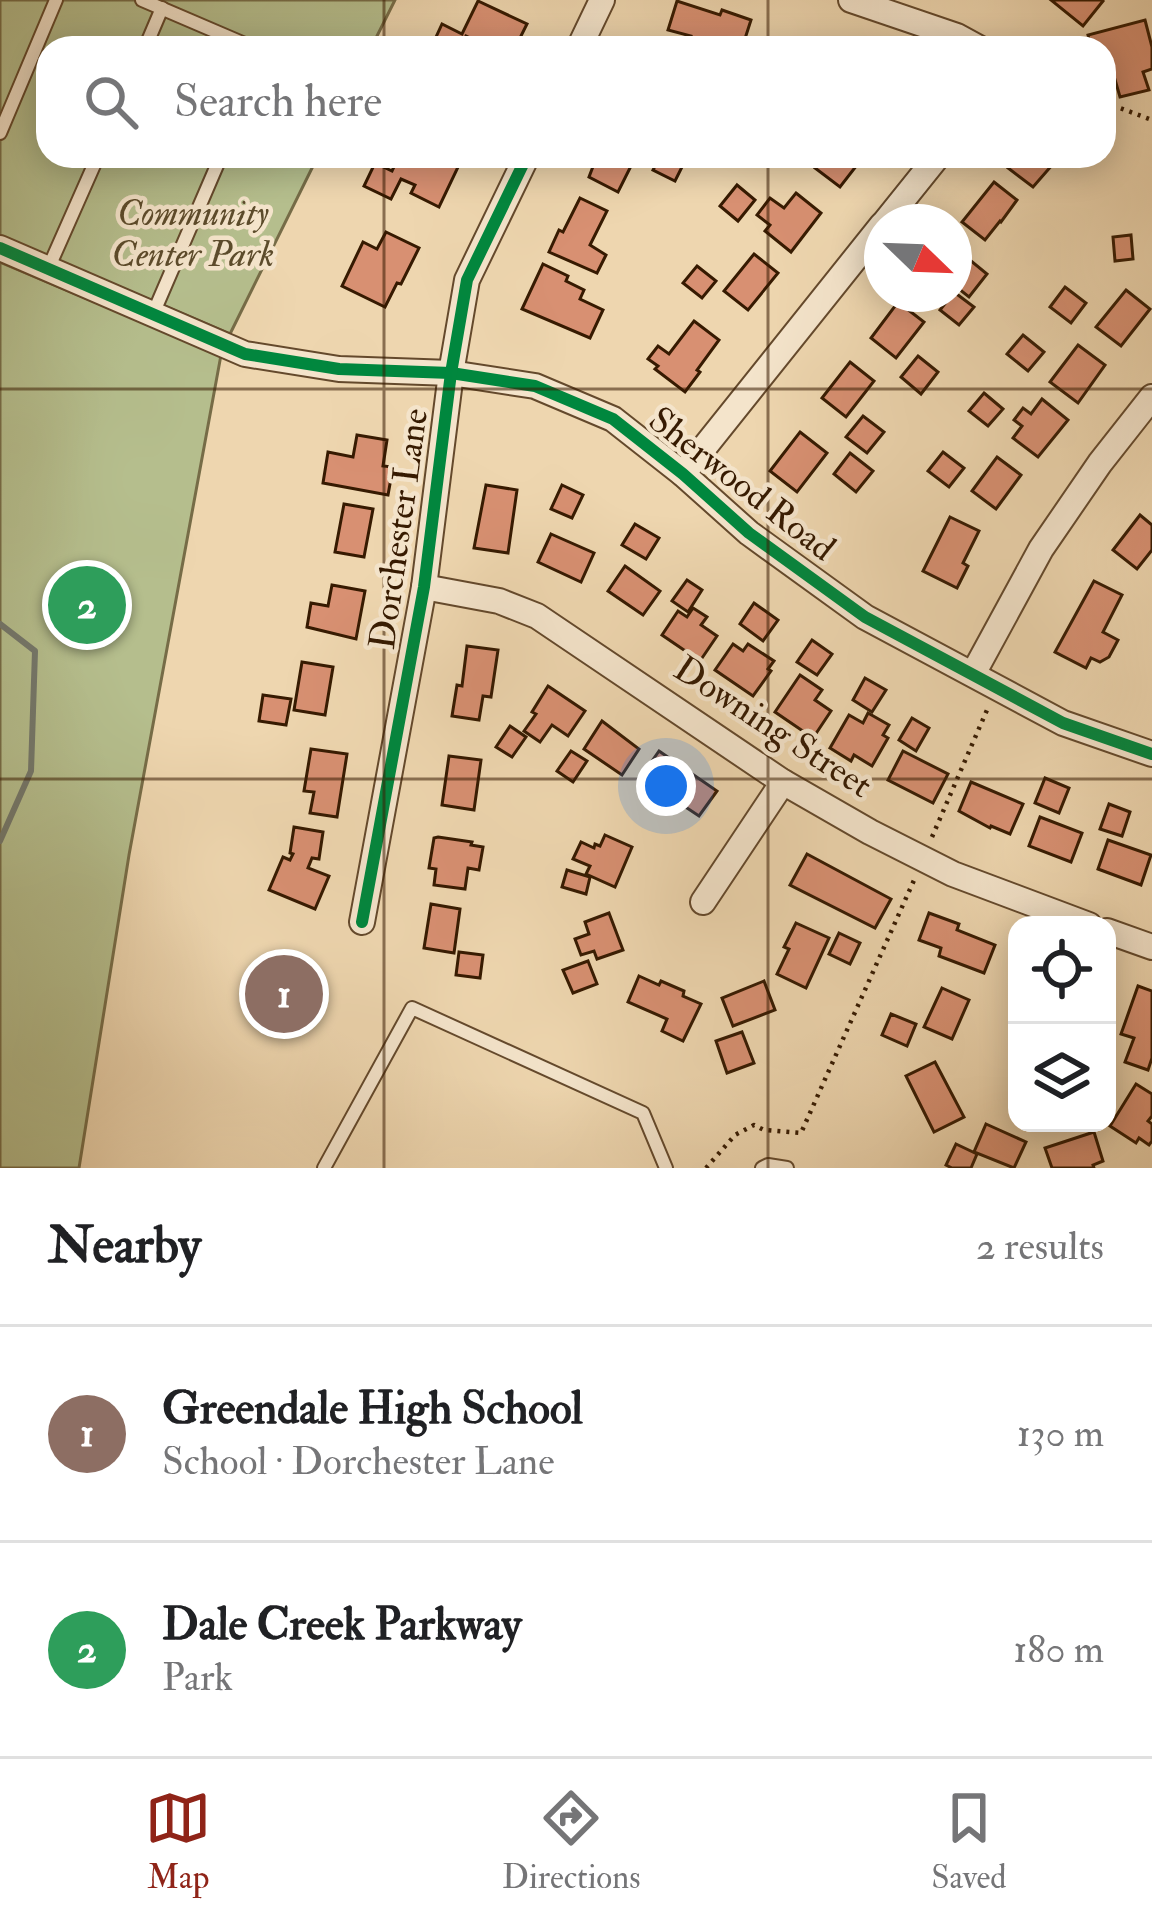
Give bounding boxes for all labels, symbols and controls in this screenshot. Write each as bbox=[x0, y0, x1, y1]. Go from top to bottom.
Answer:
search box bbox=[36, 36, 1116, 168]
icon: search bbox=[78, 69, 144, 135]
text: Search here bbox=[174, 74, 382, 130]
park label: Community Center Park bbox=[112, 191, 274, 277]
north arrow bbox=[864, 204, 972, 312]
street label: Sherwood Road bbox=[640, 397, 845, 571]
street label: Dorchester Lane bbox=[360, 406, 438, 652]
pin: 2 bbox=[48, 560, 126, 650]
street label: Downing Street bbox=[665, 646, 881, 808]
your location bbox=[636, 756, 696, 816]
map controls bbox=[1008, 916, 1116, 1132]
button: locate bbox=[1008, 916, 1116, 1024]
pin: 1 bbox=[245, 949, 323, 1039]
button: layers bbox=[1008, 1024, 1116, 1132]
text: Nearby bbox=[48, 1214, 201, 1278]
text: 2 results bbox=[976, 1222, 1104, 1271]
text: Greendale High School bbox=[162, 1381, 583, 1437]
text: 1 bbox=[80, 1409, 94, 1458]
text: 130 m bbox=[1017, 1409, 1104, 1458]
text: School · Dorchester Lane bbox=[162, 1437, 554, 1486]
text: Dale Creek Parkway bbox=[162, 1597, 522, 1653]
text: 2 bbox=[77, 1625, 97, 1674]
text: 180 m bbox=[1013, 1625, 1104, 1674]
text: Park bbox=[162, 1653, 233, 1702]
tab: Map bbox=[145, 1785, 211, 1898]
tab: Directions bbox=[502, 1785, 641, 1898]
tab: Saved bbox=[931, 1785, 1007, 1898]

